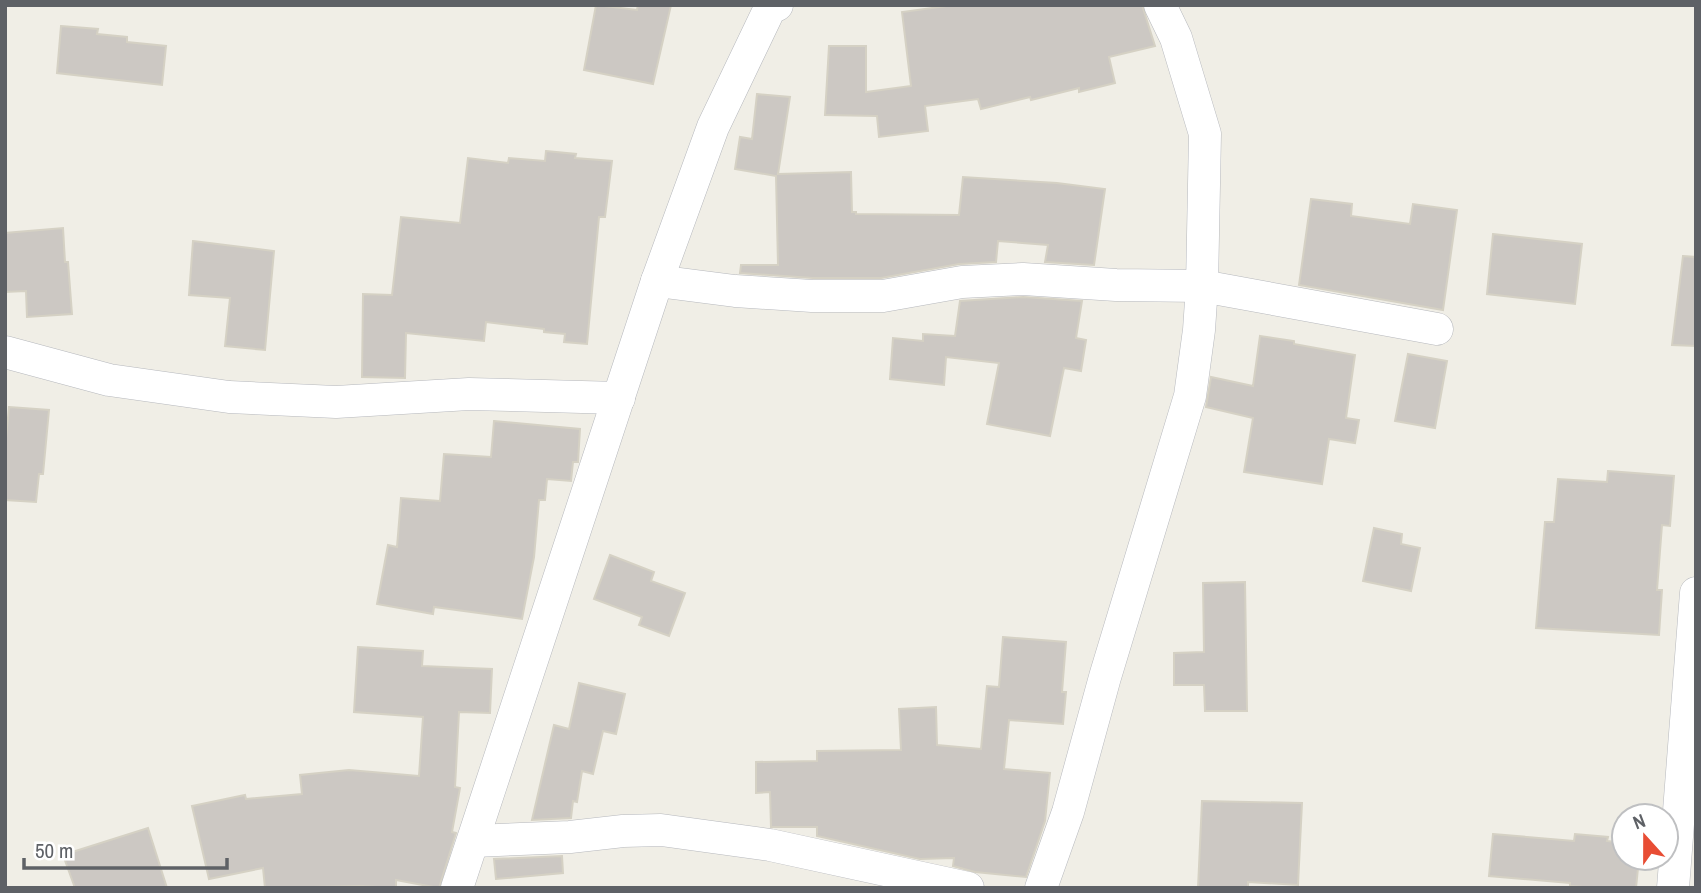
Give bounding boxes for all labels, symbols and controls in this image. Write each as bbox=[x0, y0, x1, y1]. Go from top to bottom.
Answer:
north arrow bbox=[1610, 802, 1680, 872]
text: N bbox=[1629, 807, 1649, 835]
scale bar bbox=[24, 826, 228, 870]
text: 50 m bbox=[35, 836, 73, 865]

